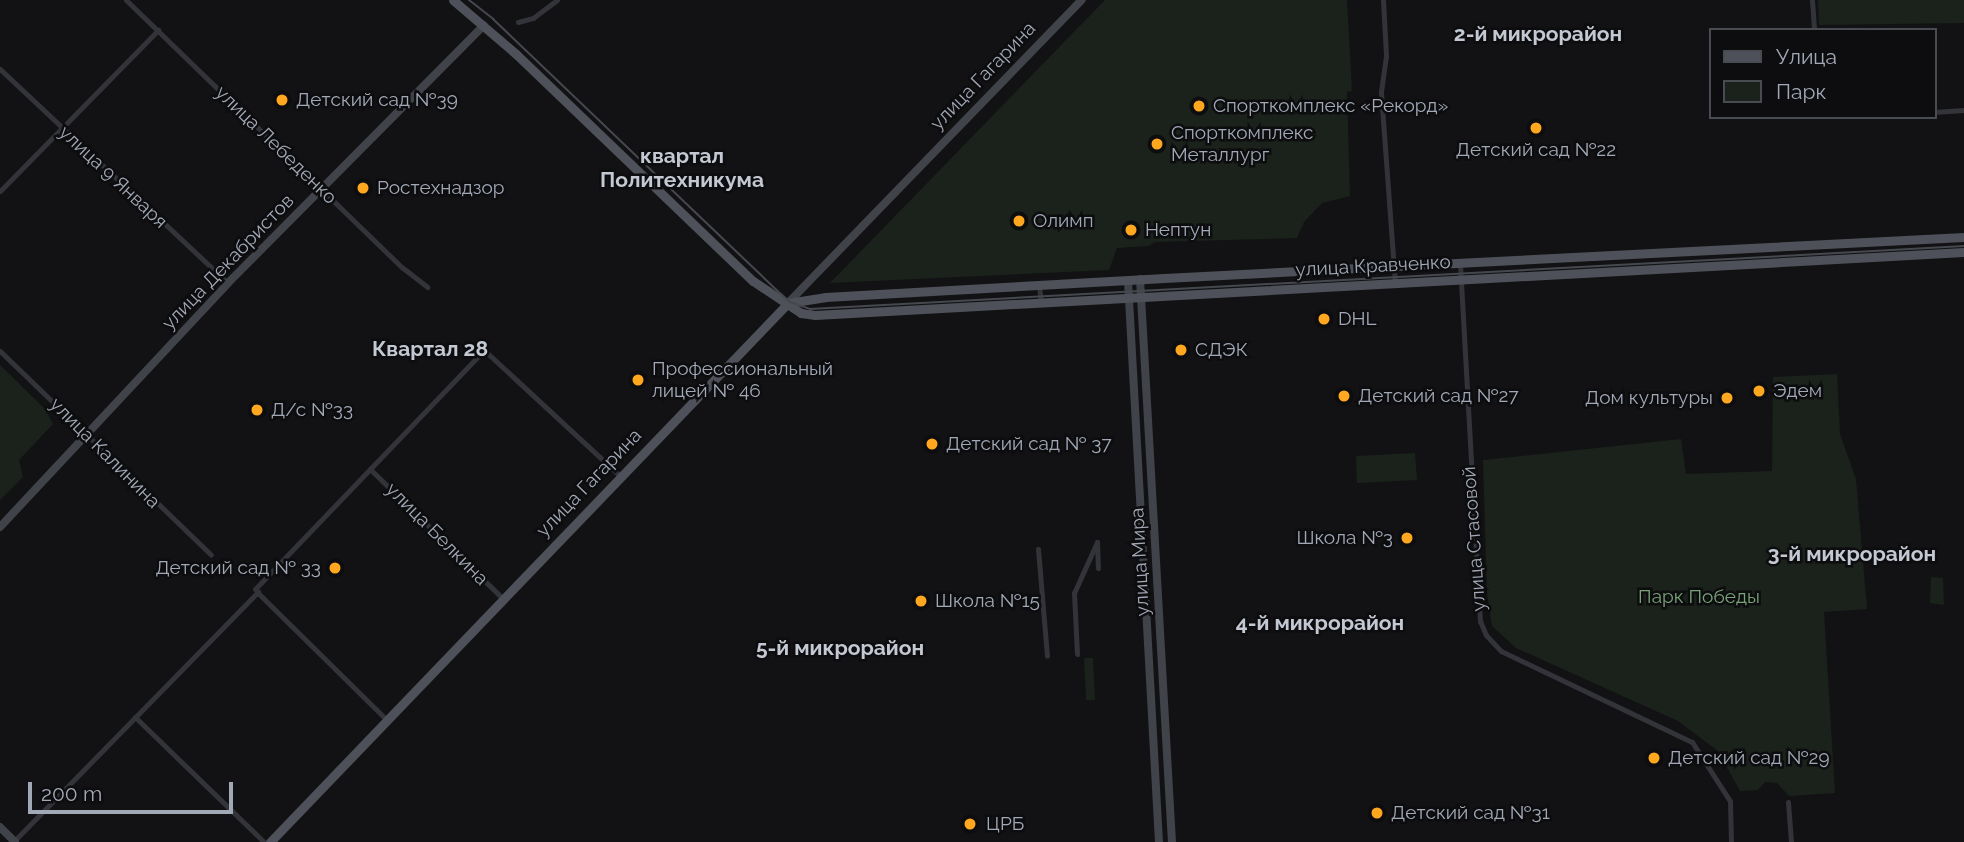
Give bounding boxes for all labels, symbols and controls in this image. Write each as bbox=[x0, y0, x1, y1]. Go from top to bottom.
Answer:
street label: улица Гагарина bbox=[926, 17, 1040, 135]
district label: 2-й микрорайон bbox=[1454, 21, 1622, 47]
legend bbox=[1708, 28, 1936, 119]
text: Улица bbox=[1776, 44, 1837, 69]
text: Парк bbox=[1776, 79, 1826, 104]
street label: улица Лебеденко bbox=[210, 81, 342, 209]
place label: Детский сад №39 bbox=[296, 89, 458, 111]
marker: Детский сад №39 bbox=[274, 92, 290, 108]
place label: Спорткомплекс «Рекорд» bbox=[1213, 95, 1448, 117]
marker: Спорткомплекс «Рекорд» bbox=[1191, 98, 1207, 114]
marker: Детский сад №22 bbox=[1528, 120, 1544, 136]
street label: улица 9 Января bbox=[54, 121, 172, 233]
place label: Спорткомплекс Металлург bbox=[1171, 122, 1313, 166]
marker: Спорткомплекс Металлург bbox=[1149, 136, 1165, 152]
place label: Детский сад №22 bbox=[1456, 139, 1616, 161]
district label: квартал Политехникума bbox=[600, 143, 764, 193]
place label: Ростехнадзор bbox=[377, 177, 505, 199]
marker: Ростехнадзор bbox=[355, 180, 371, 196]
street label: улица Декабристов bbox=[157, 189, 299, 335]
place label: Олимп bbox=[1033, 210, 1093, 232]
marker: Олимп bbox=[1011, 213, 1027, 229]
place label: Нептун bbox=[1145, 219, 1211, 241]
marker: Нептун bbox=[1123, 222, 1139, 238]
street label: улица Кравченко bbox=[1295, 251, 1451, 281]
place label: DHL bbox=[1338, 308, 1377, 330]
marker: DHL bbox=[1316, 311, 1332, 327]
district label: Квартал 28 bbox=[372, 336, 488, 362]
place label: СДЭК bbox=[1195, 339, 1248, 361]
marker: СДЭК bbox=[1173, 342, 1189, 358]
place label: Профессиональный лицей № 46 bbox=[652, 358, 833, 402]
marker: Профессиональный лицей № 46 bbox=[630, 372, 646, 388]
place label: Эдем bbox=[1773, 380, 1822, 402]
marker: Эдем bbox=[1751, 383, 1767, 399]
place label: Детский сад №27 bbox=[1358, 385, 1519, 407]
place label: Дом культуры bbox=[1585, 387, 1713, 409]
marker: Детский сад №27 bbox=[1336, 388, 1352, 404]
marker: Дом культуры bbox=[1719, 390, 1735, 406]
street label: улица Калинина bbox=[45, 393, 165, 513]
place label: Д/с №33 bbox=[271, 399, 353, 421]
marker: Д/с №33 bbox=[249, 402, 265, 418]
street label: улица Гагарина bbox=[532, 424, 646, 542]
place label: Детский сад № 37 bbox=[946, 433, 1112, 455]
marker: Детский сад № 37 bbox=[924, 436, 940, 452]
street label: улица Стасовой bbox=[1458, 466, 1490, 612]
street label: улица Белкина bbox=[381, 478, 493, 590]
street label: улица Мира bbox=[1126, 507, 1154, 617]
place label: Школа №3 bbox=[1296, 527, 1393, 549]
marker: Школа №3 bbox=[1399, 530, 1415, 546]
district label: 3-й микрорайон bbox=[1768, 541, 1936, 567]
place label: Детский сад № 33 bbox=[155, 557, 321, 579]
marker: Детский сад № 33 bbox=[327, 560, 343, 576]
park label: Парк Победы bbox=[1638, 586, 1760, 608]
place label: Школа №15 bbox=[935, 590, 1040, 612]
marker: Школа №15 bbox=[913, 593, 929, 609]
district label: 4-й микрорайон bbox=[1236, 610, 1404, 636]
district label: 5-й микрорайон bbox=[756, 635, 924, 661]
place label: Детский сад №29 bbox=[1668, 747, 1830, 769]
marker: Детский сад №29 bbox=[1646, 750, 1662, 766]
scale bar bbox=[32, 768, 236, 812]
text: 200 m bbox=[41, 781, 102, 806]
place label: Детский сад №31 bbox=[1391, 802, 1550, 824]
marker: Детский сад №31 bbox=[1369, 805, 1385, 821]
place label: ЦРБ bbox=[986, 813, 1024, 835]
marker: ЦРБ bbox=[960, 814, 980, 834]

